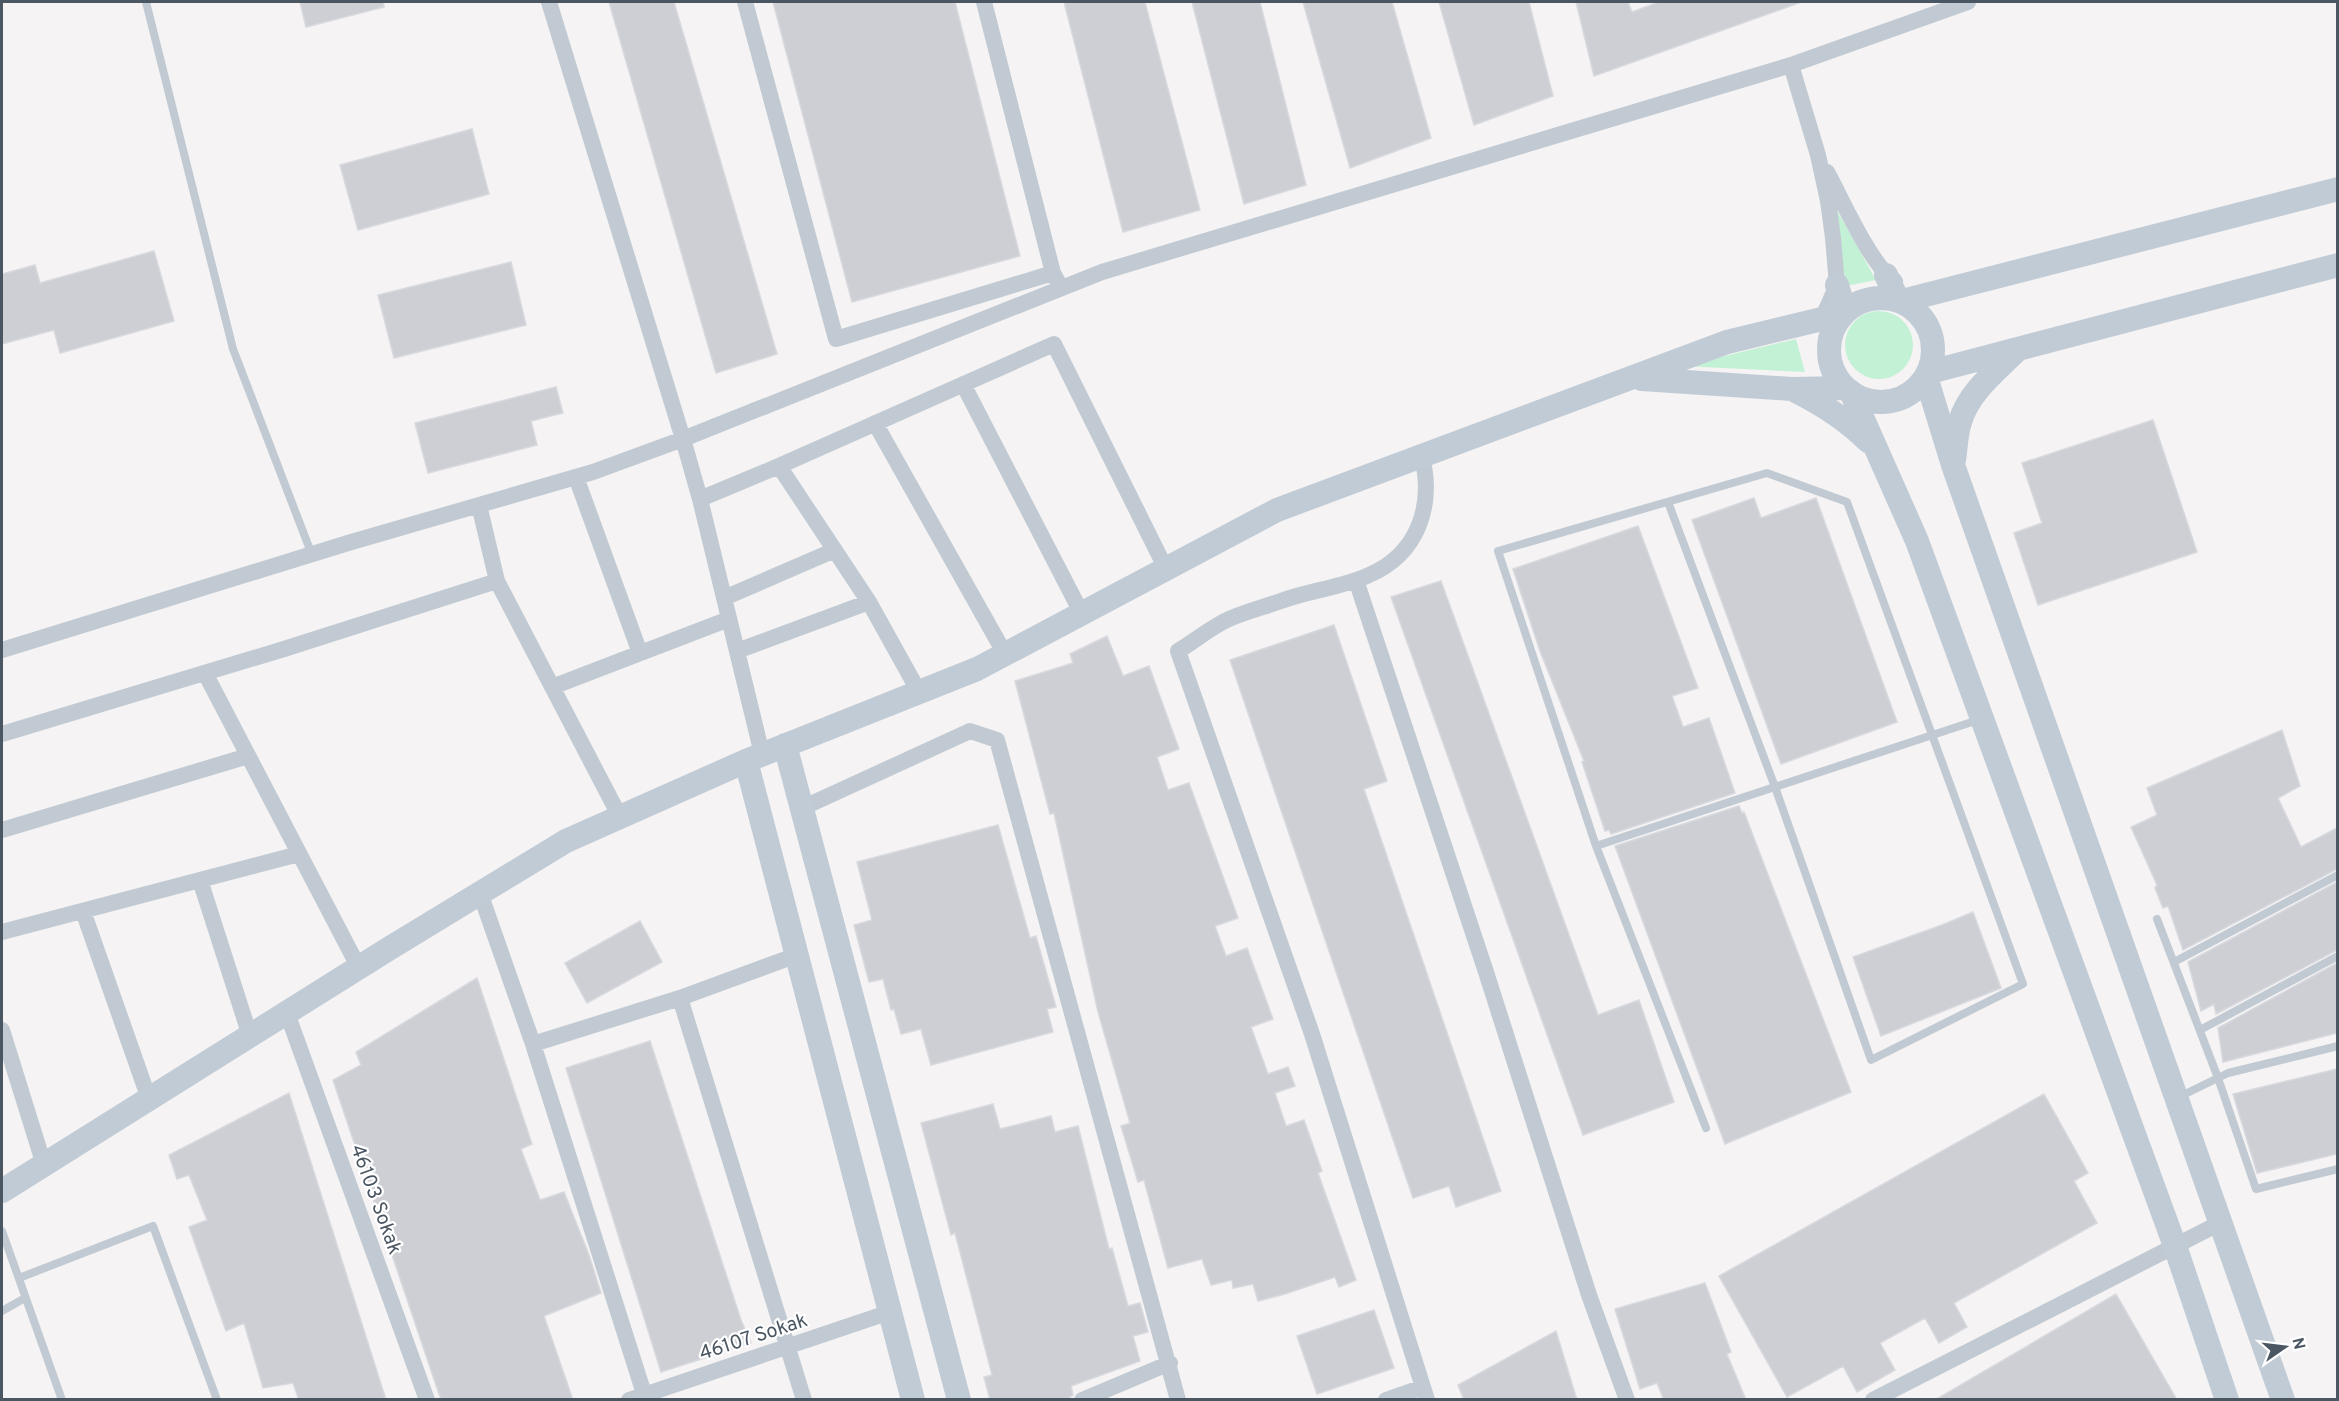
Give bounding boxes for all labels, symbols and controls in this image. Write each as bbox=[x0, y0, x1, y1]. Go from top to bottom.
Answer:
street label: 46103 Sokak bbox=[343, 1141, 407, 1258]
street label: 46107 Sokak bbox=[696, 1308, 811, 1368]
north arrow bbox=[2255, 1317, 2315, 1377]
text: N bbox=[2287, 1336, 2309, 1352]

